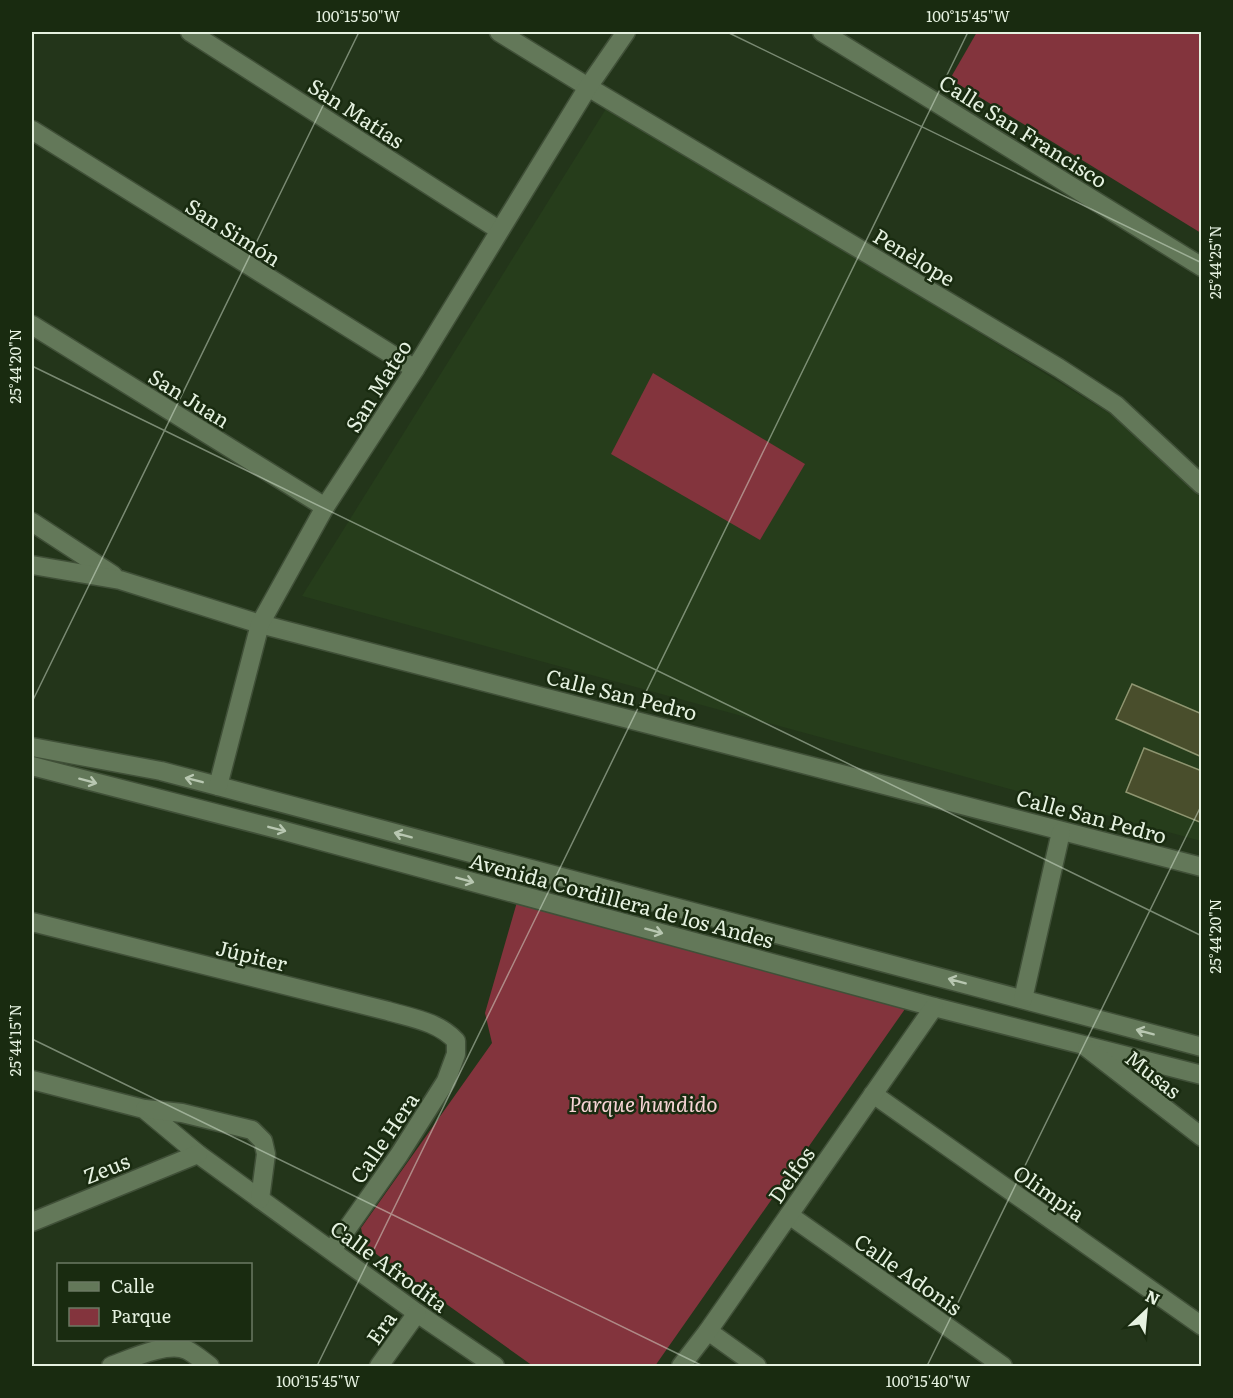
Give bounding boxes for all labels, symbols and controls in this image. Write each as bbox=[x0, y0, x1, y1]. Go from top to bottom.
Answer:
text: 100°15'50"W bbox=[316, 4, 401, 27]
text: 100°15'45"W bbox=[926, 4, 1010, 27]
street label: Calle San Francisco bbox=[934, 66, 1114, 194]
street label: San Matías bbox=[303, 69, 411, 155]
street label: San Simón bbox=[180, 189, 288, 273]
street label: Penèlope bbox=[868, 219, 962, 293]
text: 25°44'25"N bbox=[1203, 225, 1226, 299]
text: 25°44'20"N bbox=[3, 329, 26, 403]
street label: San Mateo bbox=[336, 332, 418, 438]
street label: San Juan bbox=[143, 360, 237, 434]
street label: Calle San Pedro bbox=[543, 659, 701, 727]
one-way arrow bbox=[185, 773, 204, 785]
one-way arrow bbox=[78, 775, 97, 787]
street label: Calle San Pedro bbox=[1013, 780, 1171, 850]
one-way arrow bbox=[267, 824, 286, 836]
one-way arrow bbox=[394, 828, 413, 840]
street label: Avenida Cordillera de los Andes bbox=[467, 843, 777, 955]
one-way arrow bbox=[455, 875, 474, 886]
text: 25°44'20"N bbox=[1203, 899, 1226, 973]
one-way arrow bbox=[644, 926, 663, 937]
street label: Júpiter bbox=[213, 930, 291, 978]
one-way arrow bbox=[947, 975, 966, 987]
text: 25°44'15"N bbox=[3, 1004, 26, 1076]
one-way arrow bbox=[1136, 1025, 1155, 1037]
street label: Musas bbox=[1119, 1041, 1189, 1105]
street label: Calle Hera bbox=[341, 1085, 425, 1189]
park label: Parque hundido bbox=[568, 1087, 718, 1118]
street label: Delfos bbox=[759, 1139, 821, 1209]
street label: Zeus bbox=[78, 1144, 134, 1190]
street label: Olimpia bbox=[1008, 1156, 1093, 1228]
street label: Calle Afrodita bbox=[325, 1212, 456, 1319]
street label: Calle Adonis bbox=[849, 1224, 969, 1322]
legend bbox=[57, 1263, 252, 1341]
text: Calle bbox=[111, 1272, 154, 1299]
north arrow bbox=[1116, 1281, 1176, 1341]
text: N bbox=[1142, 1283, 1164, 1310]
text: Parque bbox=[111, 1302, 171, 1329]
street label: Era bbox=[357, 1303, 403, 1350]
text: 100°15'45"W bbox=[276, 1369, 360, 1392]
text: 100°15'40"W bbox=[886, 1369, 971, 1392]

